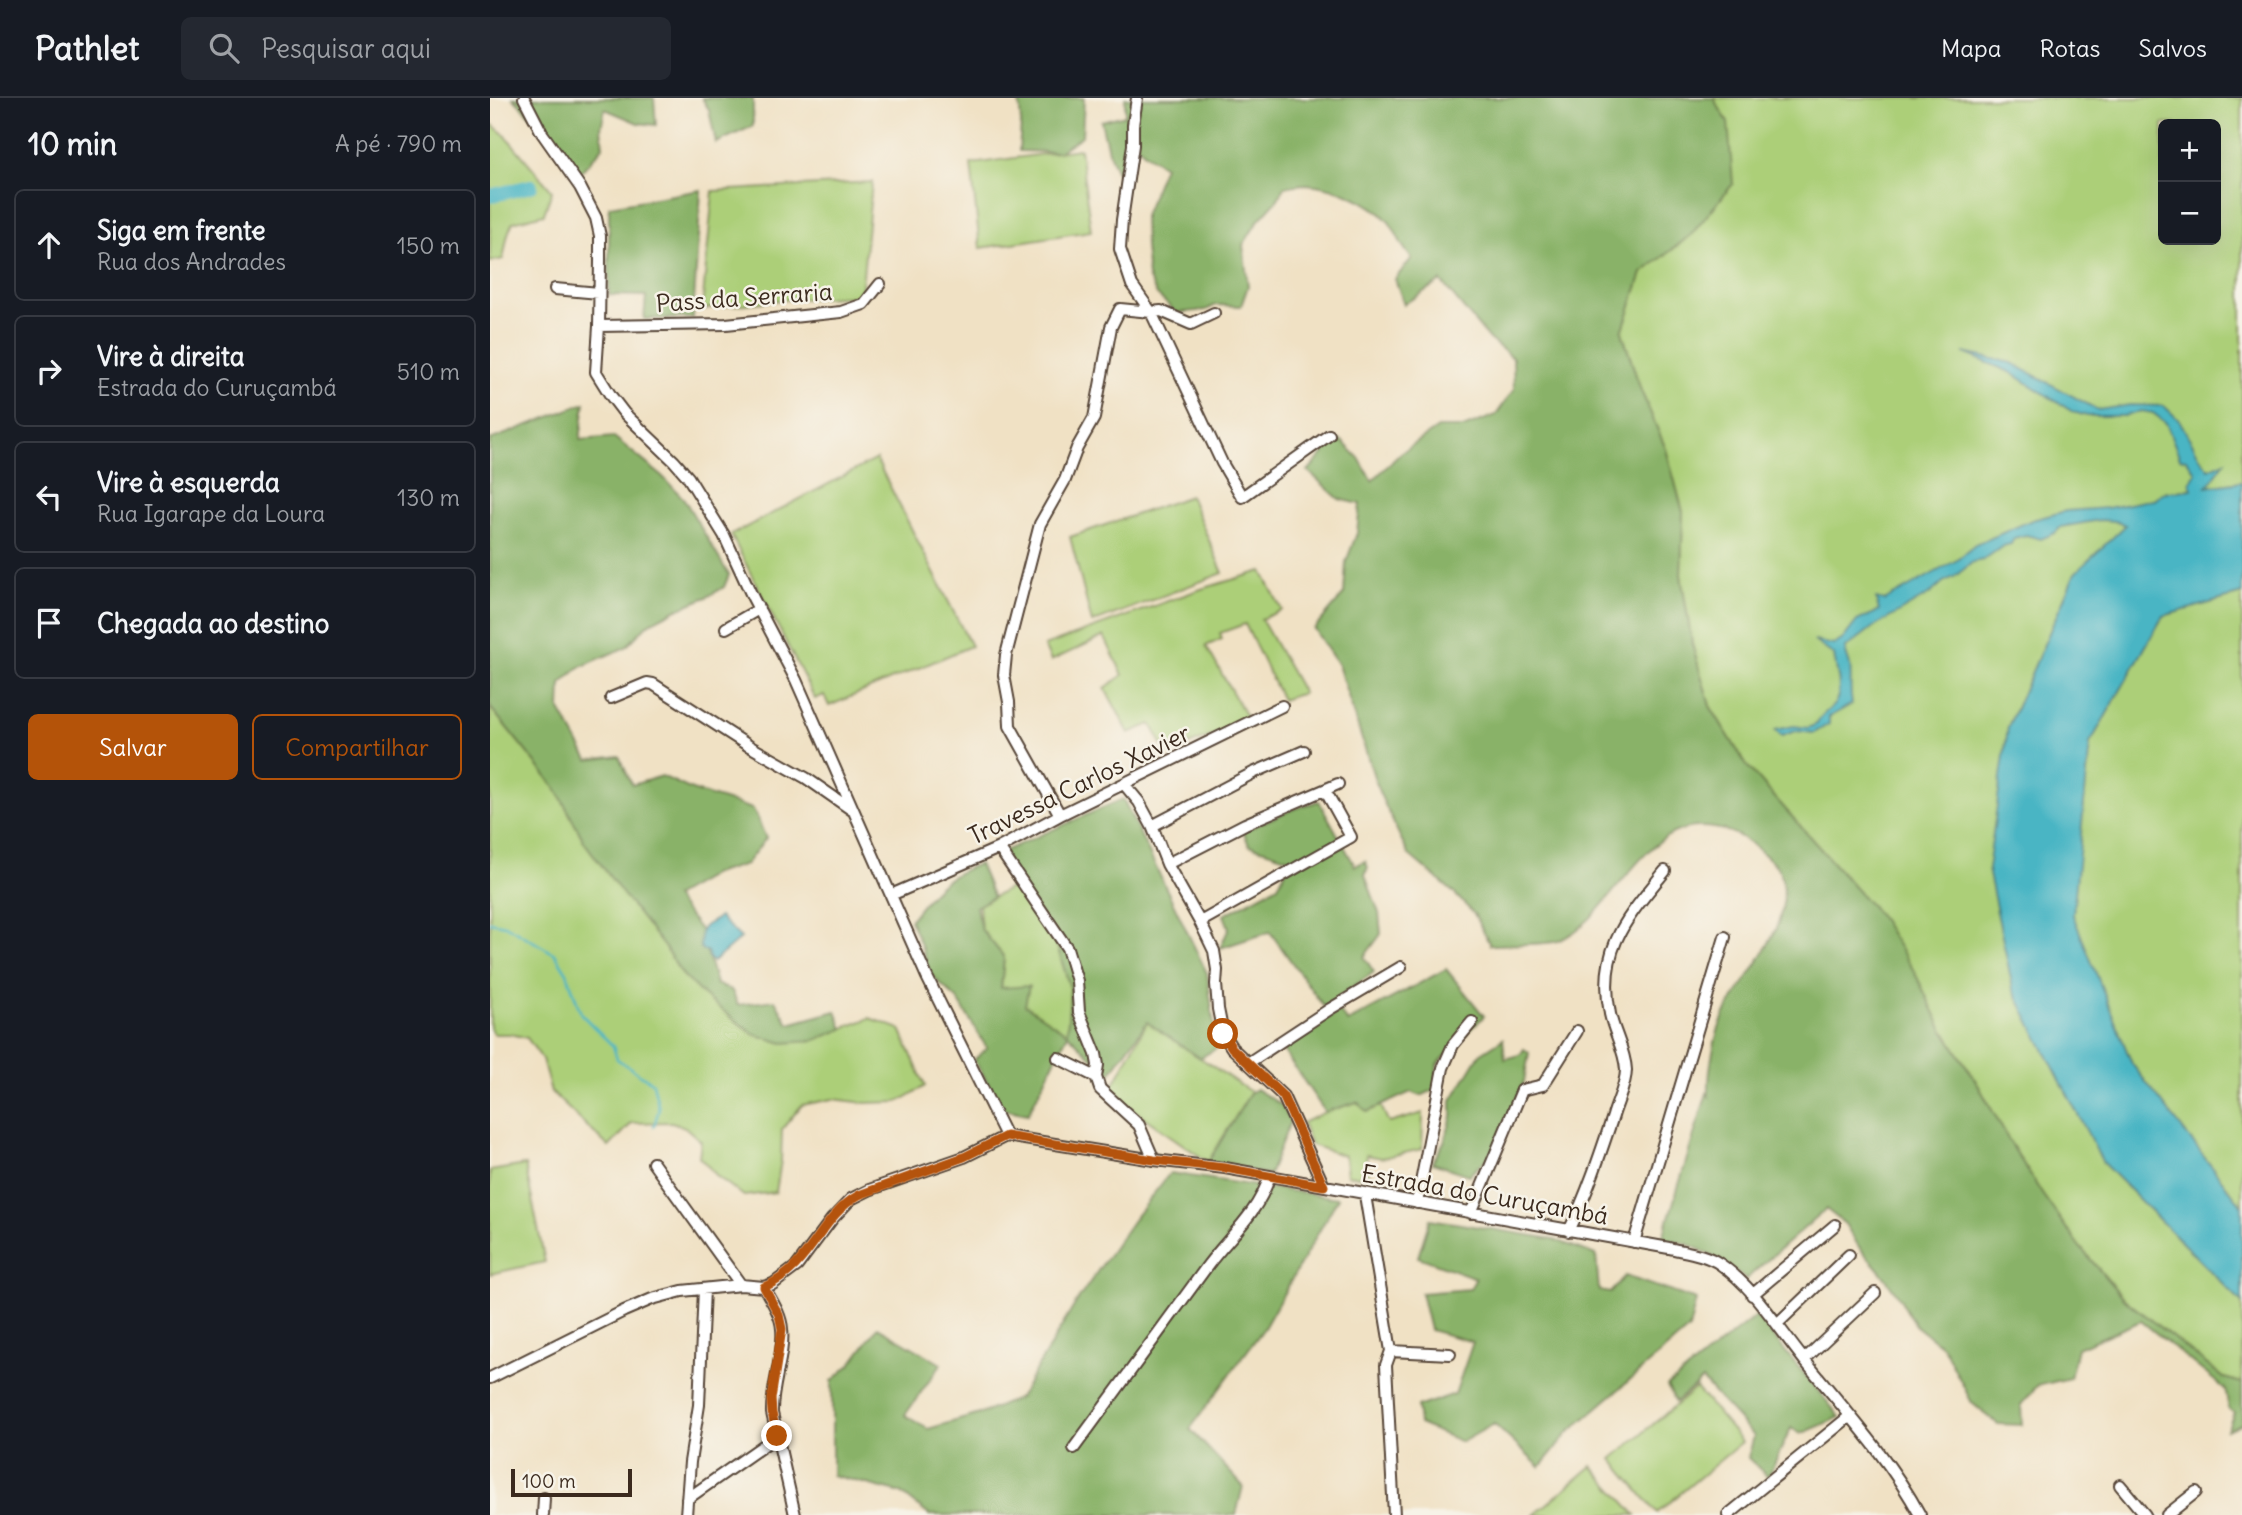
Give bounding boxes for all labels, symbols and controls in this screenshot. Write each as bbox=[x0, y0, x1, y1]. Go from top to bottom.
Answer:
search box bbox=[181, 17, 671, 80]
text: Pathlet bbox=[35, 27, 139, 69]
icon: search bbox=[205, 29, 243, 67]
text: Pesquisar aqui bbox=[261, 32, 431, 65]
text: Mapa bbox=[1941, 33, 2001, 63]
text: Rotas bbox=[2039, 33, 2101, 63]
text: Salvos bbox=[2139, 33, 2207, 63]
map controls bbox=[2158, 119, 2221, 245]
button: + bbox=[2158, 119, 2221, 182]
text: 10 min bbox=[28, 125, 117, 163]
text: A pé · 790 m bbox=[335, 129, 462, 158]
button: − bbox=[2158, 182, 2221, 245]
text: Siga em frente bbox=[97, 214, 265, 247]
icon: ahead bbox=[30, 226, 68, 264]
text: 150 m bbox=[397, 231, 460, 260]
text: Rua dos Andrades bbox=[97, 247, 286, 276]
street label: Pass da Serraria bbox=[655, 276, 833, 318]
text: Vire à direita bbox=[97, 340, 245, 373]
icon: right bbox=[30, 352, 68, 390]
text: 510 m bbox=[397, 357, 460, 386]
text: Estrada do Curuçambá bbox=[97, 373, 337, 402]
text: Vire à esquerda bbox=[97, 466, 280, 499]
icon: left bbox=[30, 478, 68, 516]
text: 130 m bbox=[397, 483, 460, 512]
text: Rua Igarape da Loura bbox=[97, 499, 325, 528]
icon: arrive bbox=[30, 604, 68, 642]
text: Chegada ao destino bbox=[97, 607, 329, 640]
button: Salvar bbox=[28, 714, 238, 780]
button: Compartilhar bbox=[252, 714, 462, 780]
street label: Travessa Carlos Xavier bbox=[963, 717, 1195, 851]
route start bbox=[1207, 1018, 1238, 1049]
street label: Estrada do Curuçambá bbox=[1359, 1158, 1611, 1230]
route end bbox=[761, 1420, 792, 1451]
scale bar bbox=[511, 1466, 632, 1498]
text: 100 m bbox=[522, 1469, 576, 1493]

